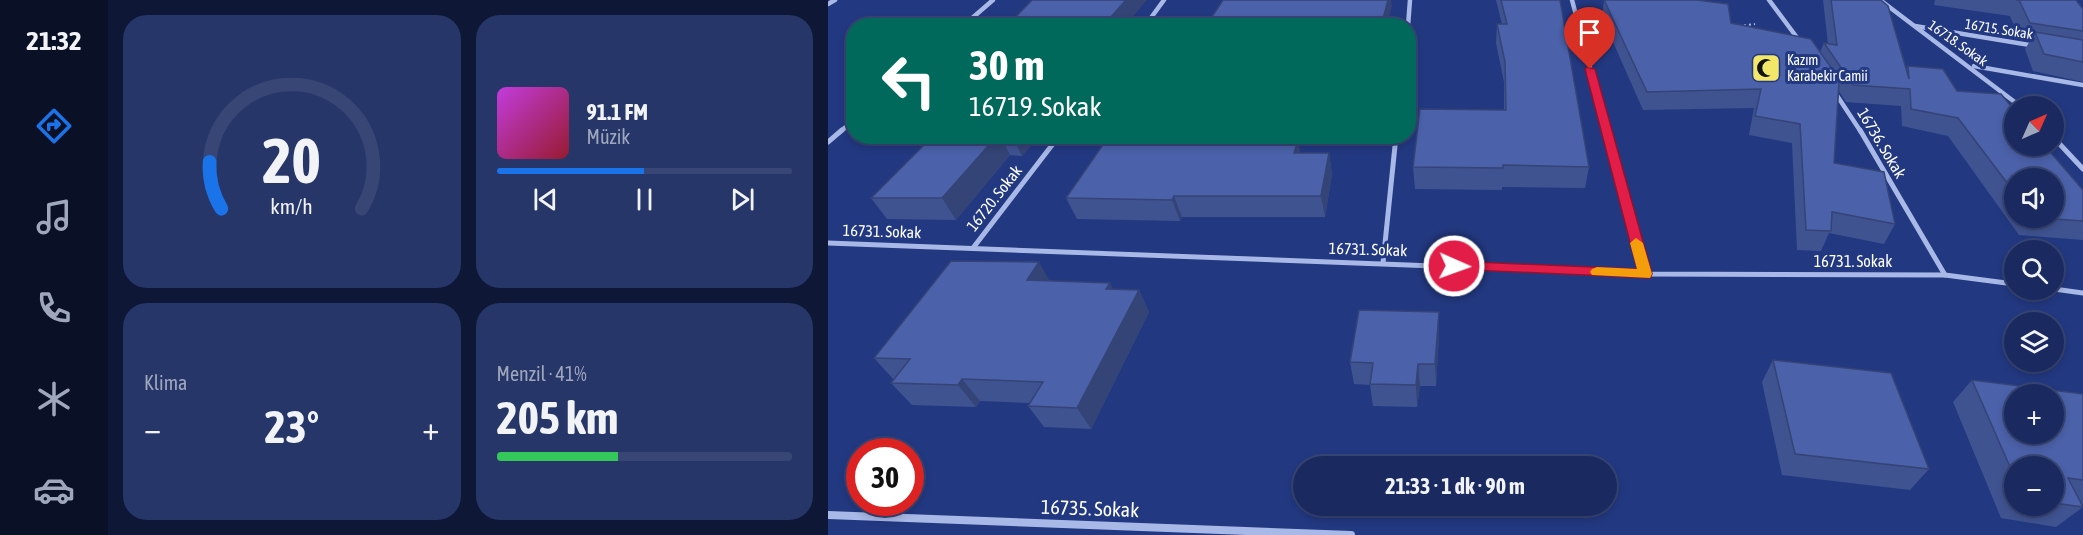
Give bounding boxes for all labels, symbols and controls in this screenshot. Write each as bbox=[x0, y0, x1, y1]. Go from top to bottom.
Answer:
pin bbox=[1564, 7, 1615, 69]
icon: arrive bbox=[1573, 16, 1606, 49]
street label: 16715. Sokak bbox=[1964, 16, 2034, 42]
street label: 16718. Sokak bbox=[1925, 17, 1991, 69]
text: 21:32 bbox=[26, 25, 82, 56]
text: 30 m bbox=[969, 41, 1044, 89]
icon: left bbox=[870, 42, 948, 120]
mosque icon: Kazım Karabekir Camii bbox=[1750, 52, 1782, 84]
place label: Kazım Karabekir Camii bbox=[1787, 52, 1868, 84]
text: 16719. Sokak bbox=[969, 91, 1101, 122]
north arrow bbox=[2004, 96, 2064, 156]
map controls bbox=[2004, 96, 2064, 516]
text: 91.1 FM bbox=[587, 99, 648, 125]
icon: directions bbox=[33, 105, 75, 147]
street label: 16736. Sokak bbox=[1854, 105, 1910, 181]
text: 20 bbox=[262, 125, 321, 196]
text: Müzik bbox=[587, 125, 630, 148]
street label: 16720. Sokak bbox=[963, 162, 1025, 234]
button: sound bbox=[2004, 168, 2064, 228]
icon: previous bbox=[529, 183, 562, 216]
icon: pause bbox=[628, 183, 661, 216]
icon: next bbox=[726, 183, 759, 216]
text: km/h bbox=[270, 194, 313, 219]
icon: music bbox=[33, 196, 75, 238]
street label: 16731. Sokak bbox=[843, 221, 921, 241]
position arrow bbox=[1422, 234, 1486, 298]
street label: 16731. Sokak bbox=[1329, 239, 1407, 259]
button: search bbox=[2004, 240, 2064, 300]
street label: 16731. Sokak bbox=[1814, 252, 1892, 270]
icon: phone bbox=[33, 287, 75, 329]
button: layers bbox=[2004, 312, 2064, 372]
text: Menzil · 41% bbox=[497, 362, 587, 385]
text: Klima bbox=[144, 371, 187, 394]
icon: climate bbox=[33, 378, 75, 420]
button: + bbox=[2004, 384, 2064, 444]
text: 205 km bbox=[497, 392, 618, 444]
text: 23° bbox=[264, 401, 319, 453]
text: − bbox=[144, 409, 161, 447]
text: + bbox=[422, 409, 439, 447]
speed limit sign: 30 bbox=[846, 438, 924, 516]
button: − bbox=[2004, 456, 2064, 516]
icon: car bbox=[33, 469, 75, 511]
text: 21:33 · 1 dk · 90 m bbox=[1385, 473, 1525, 499]
street label: 16735. Sokak bbox=[1041, 495, 1140, 521]

